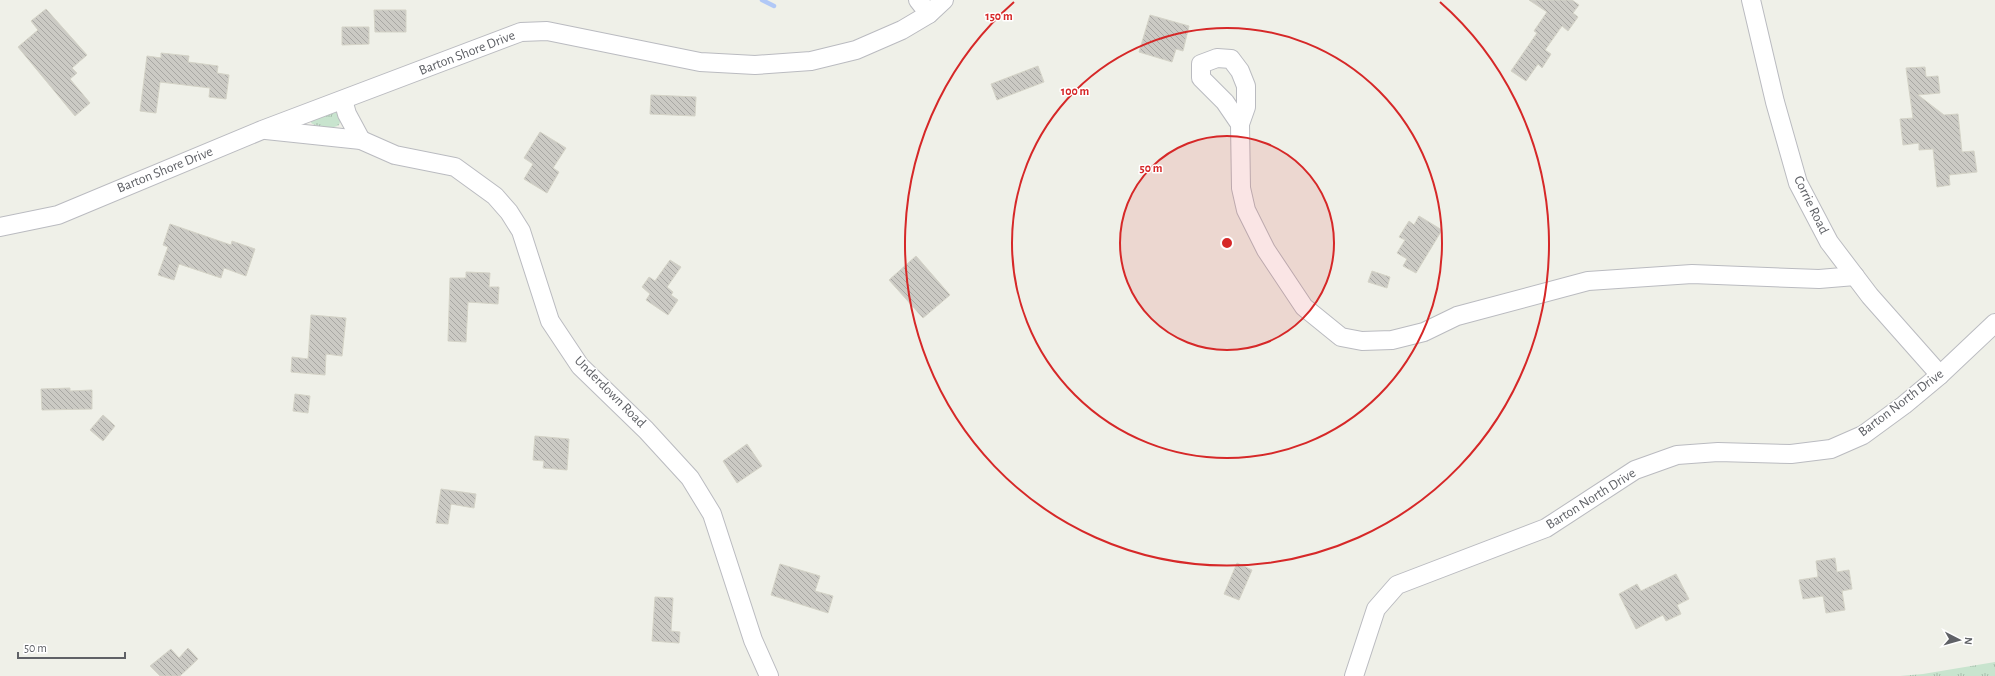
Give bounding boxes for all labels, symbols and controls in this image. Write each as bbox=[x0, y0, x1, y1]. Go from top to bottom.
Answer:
text: 150 m bbox=[985, 10, 1013, 22]
street label: Barton Shore Drive bbox=[417, 28, 517, 78]
text: 100 m bbox=[1061, 85, 1089, 97]
street label: Barton Shore Drive bbox=[115, 144, 215, 196]
text: 50 m bbox=[1140, 162, 1163, 174]
street label: Corrie Road bbox=[1791, 174, 1831, 236]
centre of rings bbox=[1220, 236, 1234, 250]
street label: Underdown Road bbox=[572, 354, 648, 430]
street label: Barton North Drive bbox=[1856, 367, 1946, 439]
street label: Barton North Drive bbox=[1544, 466, 1638, 532]
north arrow bbox=[1939, 620, 1979, 660]
scale bar bbox=[18, 634, 125, 660]
text: N bbox=[1963, 637, 1974, 645]
text: 50 m bbox=[24, 642, 47, 654]

